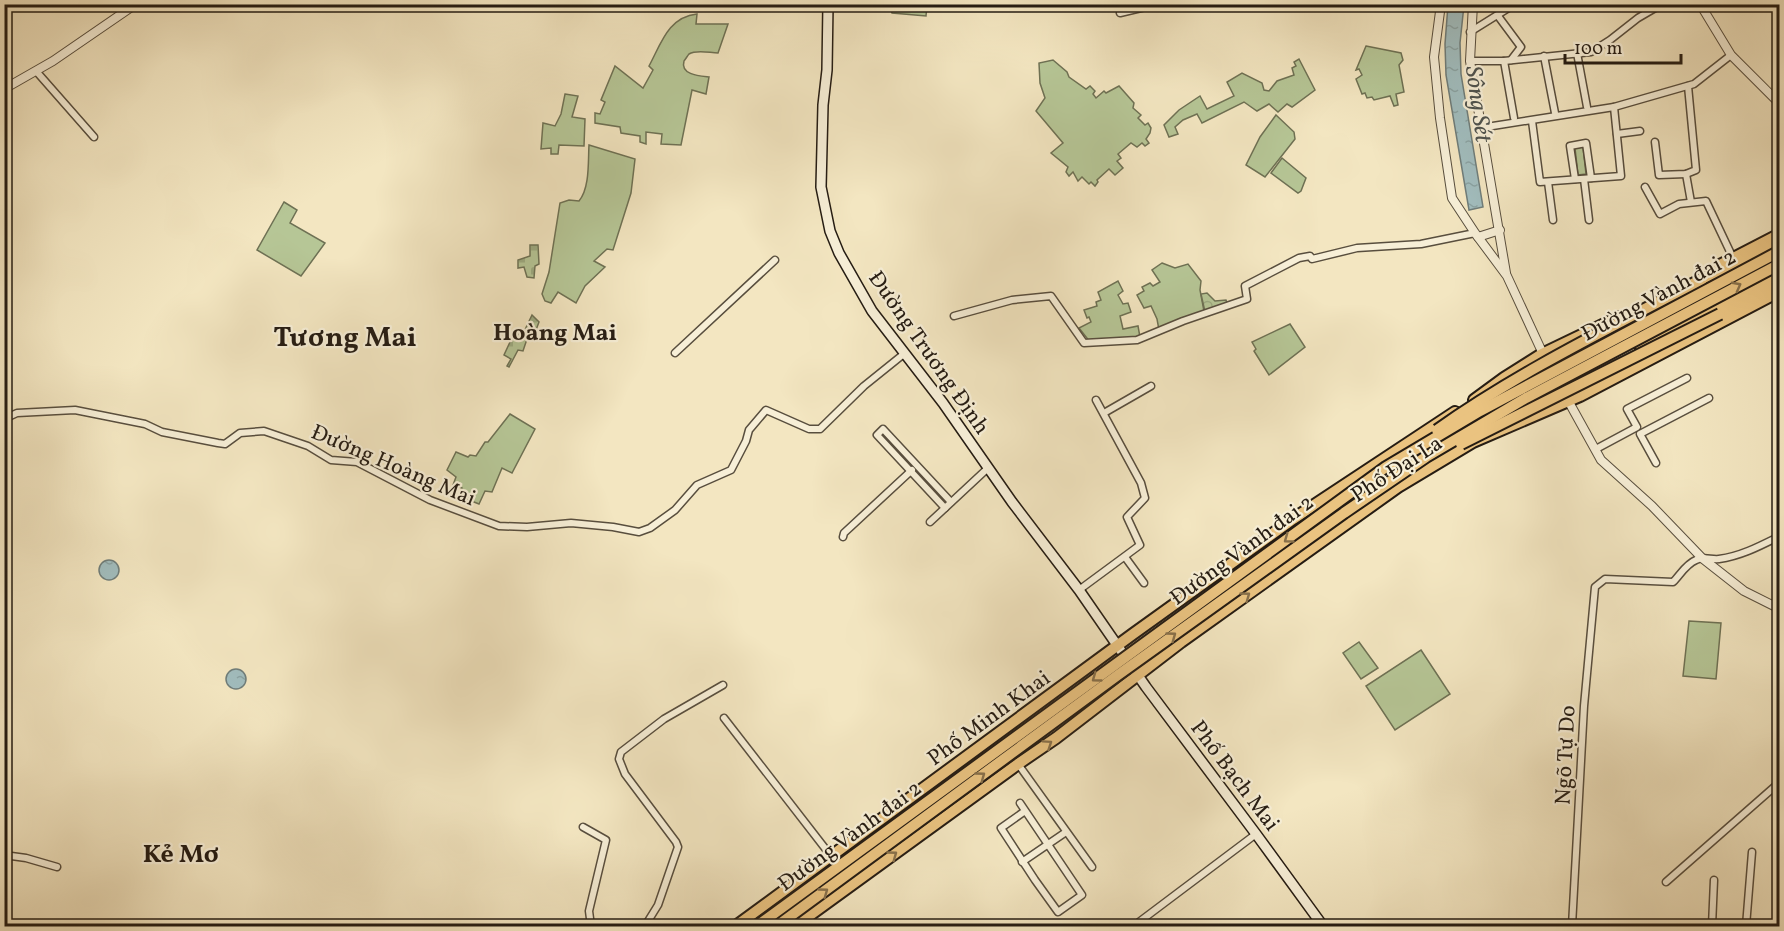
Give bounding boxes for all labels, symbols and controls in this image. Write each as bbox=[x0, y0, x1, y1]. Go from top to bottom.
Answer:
scale bar bbox=[1565, 27, 1680, 65]
text: 100 m bbox=[1574, 37, 1623, 62]
water label: Sông Sét bbox=[1455, 64, 1499, 146]
street label: Đường Vành đai 2 bbox=[1576, 242, 1742, 350]
street label: Đường Trương Định bbox=[860, 265, 996, 442]
one-way arrow bbox=[1731, 282, 1742, 293]
district label: Hoàng Mai bbox=[493, 317, 617, 351]
district label: Tương Mai bbox=[273, 319, 417, 358]
street label: Đường Hoàng Mai bbox=[306, 418, 480, 515]
street label: Phố Đại La bbox=[1346, 429, 1449, 511]
street label: Đường Vành đai 2 bbox=[1164, 488, 1321, 614]
one-way arrow bbox=[1284, 532, 1295, 543]
one-way arrow bbox=[1239, 592, 1250, 603]
one-way arrow bbox=[1166, 632, 1177, 643]
street label: Phố Minh Khai bbox=[922, 664, 1057, 774]
one-way arrow bbox=[1092, 671, 1103, 682]
street label: Ngõ Tự Do bbox=[1548, 704, 1585, 806]
street label: Phố Bạch Mai bbox=[1182, 715, 1286, 838]
one-way arrow bbox=[1041, 740, 1052, 751]
one-way arrow bbox=[974, 772, 985, 783]
street label: Đường Vành đai 2 bbox=[772, 774, 929, 900]
district label: Kẻ Mơ bbox=[143, 837, 219, 873]
one-way arrow bbox=[886, 851, 897, 862]
one-way arrow bbox=[818, 888, 829, 899]

